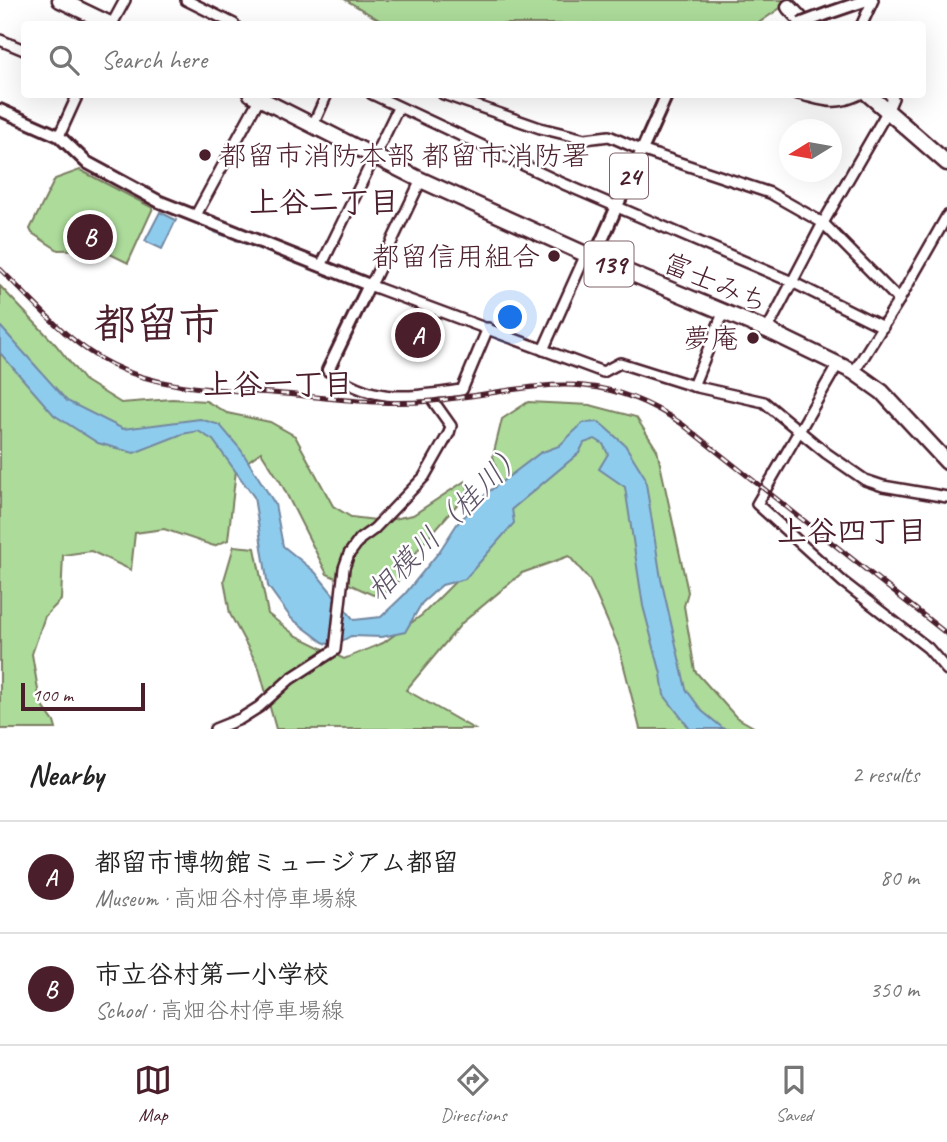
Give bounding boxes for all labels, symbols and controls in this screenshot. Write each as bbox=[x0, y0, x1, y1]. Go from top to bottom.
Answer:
search box bbox=[21, 21, 926, 98]
icon: search bbox=[45, 41, 83, 79]
text: Search here bbox=[101, 43, 207, 76]
north arrow bbox=[779, 119, 842, 182]
place label: 都留市消防本部 都留市消防署 bbox=[219, 138, 590, 173]
marker: 都留市消防本部 都留市消防署 bbox=[197, 147, 213, 163]
road number: 24 bbox=[610, 154, 648, 198]
district label: 上谷二丁目 bbox=[249, 183, 399, 221]
pin: B bbox=[67, 211, 113, 263]
place label: 都留信用組合 bbox=[372, 239, 540, 274]
road number: 139 bbox=[584, 242, 634, 286]
street label: 富士みち bbox=[658, 245, 774, 320]
marker: 都留信用組合 bbox=[546, 248, 562, 264]
district label: 都留市 bbox=[94, 298, 220, 351]
your location bbox=[493, 300, 527, 334]
pin: A bbox=[395, 309, 441, 361]
place label: 夢庵 bbox=[683, 321, 739, 356]
marker: 夢庵 bbox=[745, 330, 761, 346]
district label: 上谷一丁目 bbox=[203, 365, 353, 403]
water label: 相模川（桂川） bbox=[358, 434, 534, 610]
district label: 上谷四丁目 bbox=[777, 512, 927, 550]
scale bar bbox=[21, 680, 145, 712]
text: 100 m bbox=[32, 683, 73, 707]
text: Nearby bbox=[28, 756, 104, 794]
text: 2 results bbox=[852, 760, 919, 789]
text: 都留市博物館ミュージアム都留 bbox=[95, 846, 458, 879]
text: A bbox=[45, 863, 57, 892]
text: 80 m bbox=[880, 863, 919, 892]
text: Museum · 高畑谷村停車場線 bbox=[95, 884, 357, 913]
text: 市立谷村第一小学校 bbox=[95, 958, 329, 991]
text: B bbox=[45, 975, 57, 1004]
text: 350 m bbox=[870, 975, 919, 1004]
text: School · 高畑谷村停車場線 bbox=[95, 996, 344, 1025]
tab: Map bbox=[134, 1061, 172, 1127]
tab: Directions bbox=[440, 1061, 507, 1127]
tab: Saved bbox=[775, 1061, 813, 1127]

